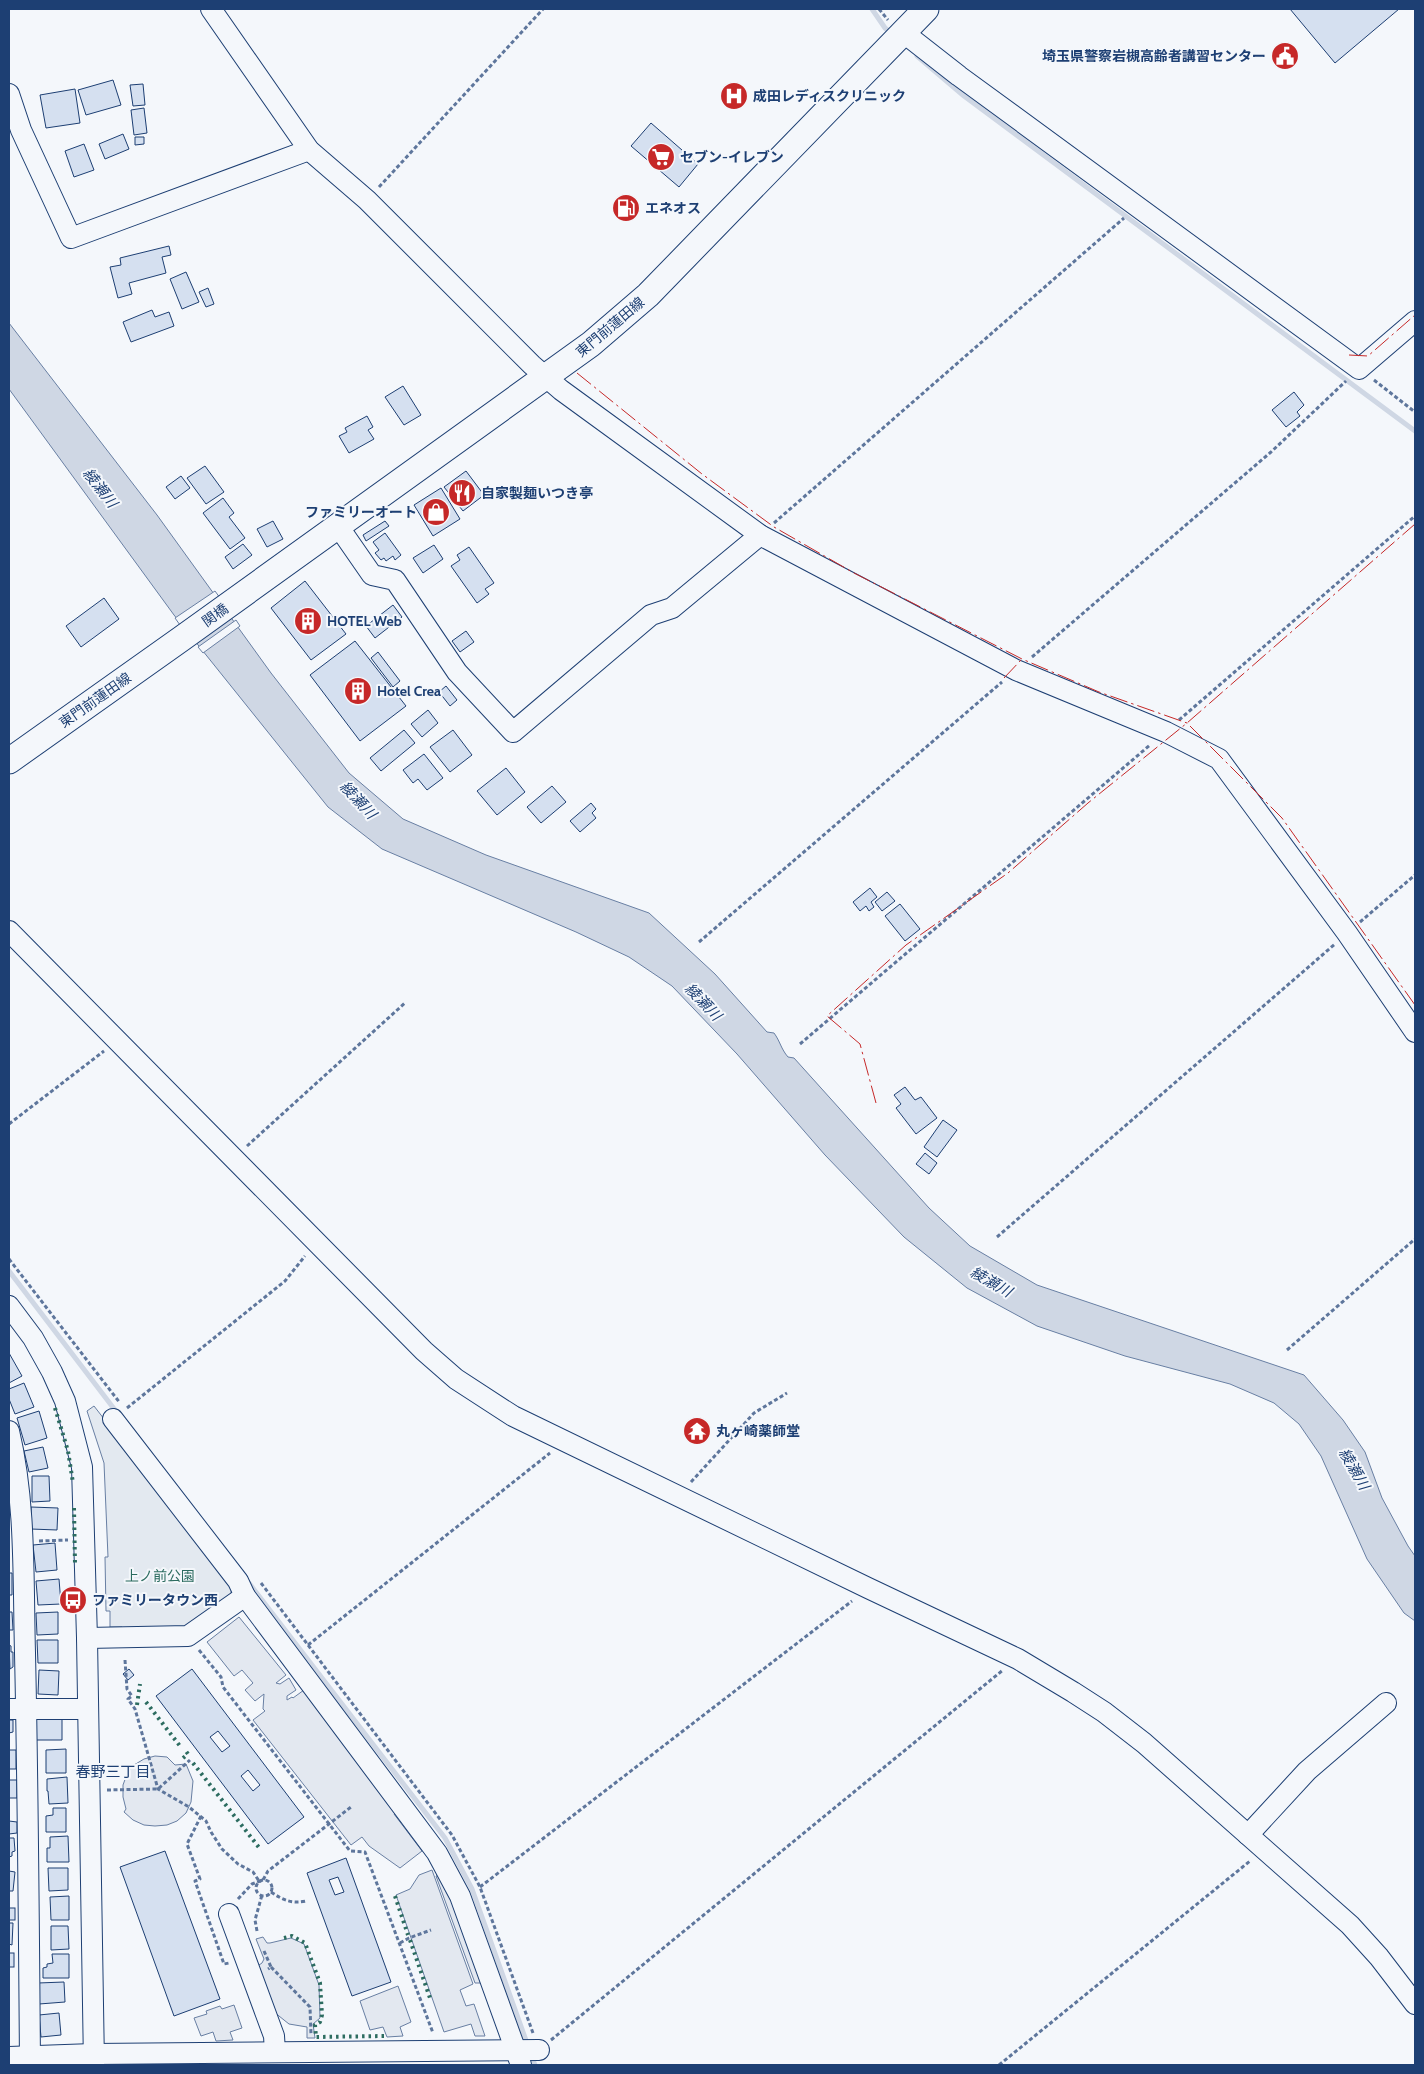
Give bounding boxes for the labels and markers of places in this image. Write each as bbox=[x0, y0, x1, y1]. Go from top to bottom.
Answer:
public building icon: 埼玉県警察岩槻高齢者講習センター bbox=[1270, 41, 1300, 71]
place label: 埼玉県警察岩槻高齢者講習センター bbox=[1042, 47, 1266, 65]
hospital icon: 成田レディスクリニック bbox=[719, 81, 749, 111]
place label: 成田レディスクリニック bbox=[753, 87, 906, 105]
supermarket icon: セブン-イレブン bbox=[646, 142, 676, 172]
place label: セブン-イレブン bbox=[680, 148, 784, 166]
fuel station icon: エネオス bbox=[611, 193, 641, 223]
place label: エネオス bbox=[645, 199, 701, 217]
restaurant icon: 自家製麺いつき亭 bbox=[447, 478, 477, 508]
place label: 自家製麺いつき亭 bbox=[481, 484, 593, 502]
shop icon: ファミリーオート bbox=[421, 497, 451, 527]
place label: ファミリーオート bbox=[305, 503, 417, 521]
building icon: HOTEL Web bbox=[293, 606, 323, 636]
place label: HOTEL Web bbox=[327, 612, 402, 630]
building icon: Hotel Crea bbox=[343, 676, 373, 706]
place label: Hotel Crea bbox=[377, 682, 441, 700]
temple icon: 丸ヶ崎薬師堂 bbox=[682, 1416, 712, 1446]
place label: 丸ヶ崎薬師堂 bbox=[716, 1422, 800, 1440]
bus stop icon: ファミリータウン西 bbox=[58, 1585, 88, 1615]
place label: ファミリータウン西 bbox=[92, 1591, 218, 1609]

